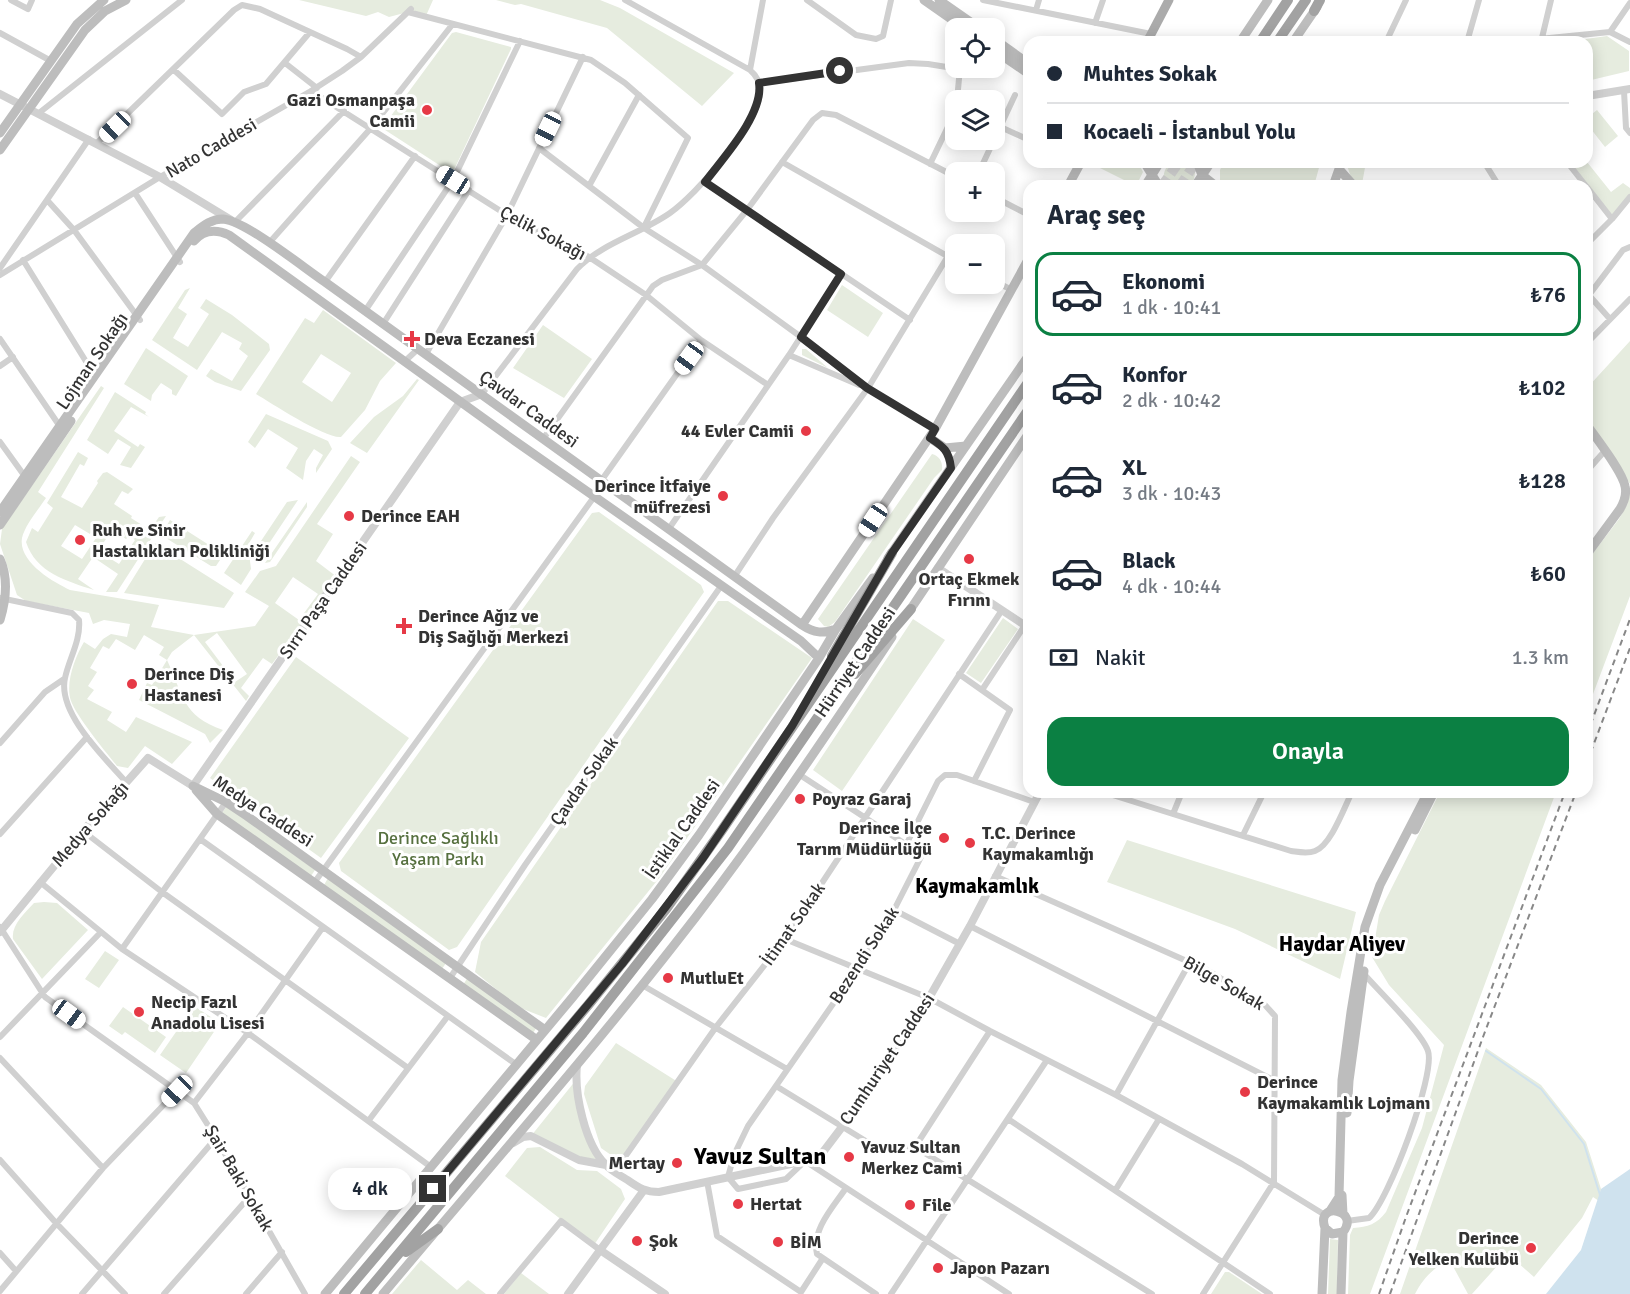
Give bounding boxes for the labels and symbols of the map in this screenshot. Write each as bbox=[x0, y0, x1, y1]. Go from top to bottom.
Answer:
route start bbox=[826, 57, 853, 84]
place label: Gazi Osmanpaşa Camii bbox=[287, 89, 415, 132]
marker: Gazi Osmanpaşa Camii bbox=[420, 103, 434, 117]
car bbox=[96, 108, 134, 146]
car bbox=[532, 109, 564, 149]
street label: Nato Caddesi bbox=[162, 113, 260, 183]
car bbox=[433, 163, 473, 197]
street label: Çelik Sokağı bbox=[496, 201, 590, 265]
street label: Lojman Sokağı bbox=[51, 308, 133, 414]
place label: Deva Eczanesi bbox=[424, 328, 535, 350]
marker: Deva Eczanesi bbox=[405, 332, 419, 346]
car bbox=[671, 338, 707, 378]
street label: Çavdar Caddesi bbox=[475, 366, 583, 452]
place label: 44 Evler Camii bbox=[681, 420, 794, 442]
marker: 44 Evler Camii bbox=[799, 424, 813, 438]
place label: Derince İtfaiye müfrezesi bbox=[594, 475, 711, 518]
marker: Derince İtfaiye müfrezesi bbox=[716, 489, 730, 503]
car bbox=[855, 500, 891, 540]
place label: Derince EAH bbox=[361, 505, 460, 527]
marker: Derince EAH bbox=[342, 509, 356, 523]
place label: Ruh ve Sinir Hastalıkları Polikliniği bbox=[92, 519, 270, 562]
marker: Ruh ve Sinir Hastalıkları Polikliniği bbox=[73, 533, 87, 547]
street label: Sırrı Paşa Caddesi bbox=[274, 537, 372, 663]
marker: Ortaç Ekmek Fırını bbox=[962, 552, 976, 566]
place label: Ortaç Ekmek Fırını bbox=[919, 568, 1020, 611]
street label: Hürriyet Caddesi bbox=[810, 603, 900, 721]
place label: Derince Ağız ve Diş Sağlığı Merkezi bbox=[418, 605, 569, 648]
marker: Derince Ağız ve Diş Sağlığı Merkezi bbox=[395, 617, 413, 635]
place label: Derince Diş Hastanesi bbox=[144, 663, 234, 706]
marker: Derince Diş Hastanesi bbox=[125, 677, 139, 691]
street label: Çavdar Sokak bbox=[545, 732, 623, 830]
street label: Medya Caddesi bbox=[209, 770, 317, 852]
street label: İstiklal Caddesi bbox=[639, 775, 725, 883]
street label: Medya Sokağı bbox=[47, 777, 133, 871]
place label: Poyraz Garaj bbox=[812, 788, 911, 810]
marker: Poyraz Garaj bbox=[793, 792, 807, 806]
place label: Derince İlçe Tarım Müdürlüğü bbox=[797, 817, 932, 860]
place label: T.C. Derince Kaymakamlığı bbox=[982, 822, 1094, 865]
park label: Derince Sağlıklı Yaşam Parkı bbox=[377, 827, 499, 870]
marker: Derince İlçe Tarım Müdürlüğü bbox=[937, 831, 951, 845]
marker: T.C. Derince Kaymakamlığı bbox=[963, 836, 977, 850]
district label: Kaymakamlık bbox=[915, 873, 1039, 899]
street label: İtimat Sokak bbox=[756, 878, 830, 970]
street label: Bezendi Sokak bbox=[824, 902, 904, 1008]
district label: Haydar Aliyev bbox=[1279, 931, 1406, 957]
street label: Bilge Sokak bbox=[1180, 951, 1268, 1015]
place label: MutluEt bbox=[680, 967, 744, 989]
marker: MutluEt bbox=[661, 971, 675, 985]
street label: Cumhuriyet Caddesi bbox=[835, 989, 939, 1129]
place label: Necip Fazıl Anadolu Lisesi bbox=[151, 991, 265, 1034]
car bbox=[49, 996, 89, 1032]
marker: Necip Fazıl Anadolu Lisesi bbox=[132, 1005, 146, 1019]
place label: Derince Kaymakamlık Lojmanı bbox=[1257, 1071, 1430, 1114]
car bbox=[158, 1072, 196, 1110]
marker: Derince Kaymakamlık Lojmanı bbox=[1238, 1085, 1252, 1099]
street label: Şair Baki Sokak bbox=[200, 1121, 278, 1235]
place label: Yavuz Sultan Merkez Cami bbox=[860, 1136, 962, 1179]
district label: Yavuz Sultan bbox=[693, 1141, 826, 1171]
marker: Yavuz Sultan Merkez Cami bbox=[842, 1150, 856, 1164]
place label: Mertay bbox=[609, 1152, 665, 1174]
marker: Mertay bbox=[670, 1156, 684, 1170]
callout: 4 dk bbox=[328, 1168, 412, 1210]
route end bbox=[419, 1175, 446, 1202]
place label: Hertat bbox=[750, 1193, 802, 1215]
place label: File bbox=[922, 1194, 951, 1216]
marker: Hertat bbox=[731, 1197, 745, 1211]
marker: File bbox=[903, 1198, 917, 1212]
place label: Derince Yelken Kulübü bbox=[1407, 1227, 1519, 1270]
place label: Şok bbox=[649, 1230, 678, 1252]
place label: BİM bbox=[790, 1231, 822, 1253]
marker: Şok bbox=[630, 1234, 644, 1248]
marker: BİM bbox=[771, 1235, 785, 1249]
marker: Derince Yelken Kulübü bbox=[1524, 1241, 1538, 1255]
place label: Japon Pazarı bbox=[950, 1257, 1050, 1279]
marker: Japon Pazarı bbox=[931, 1261, 945, 1275]

